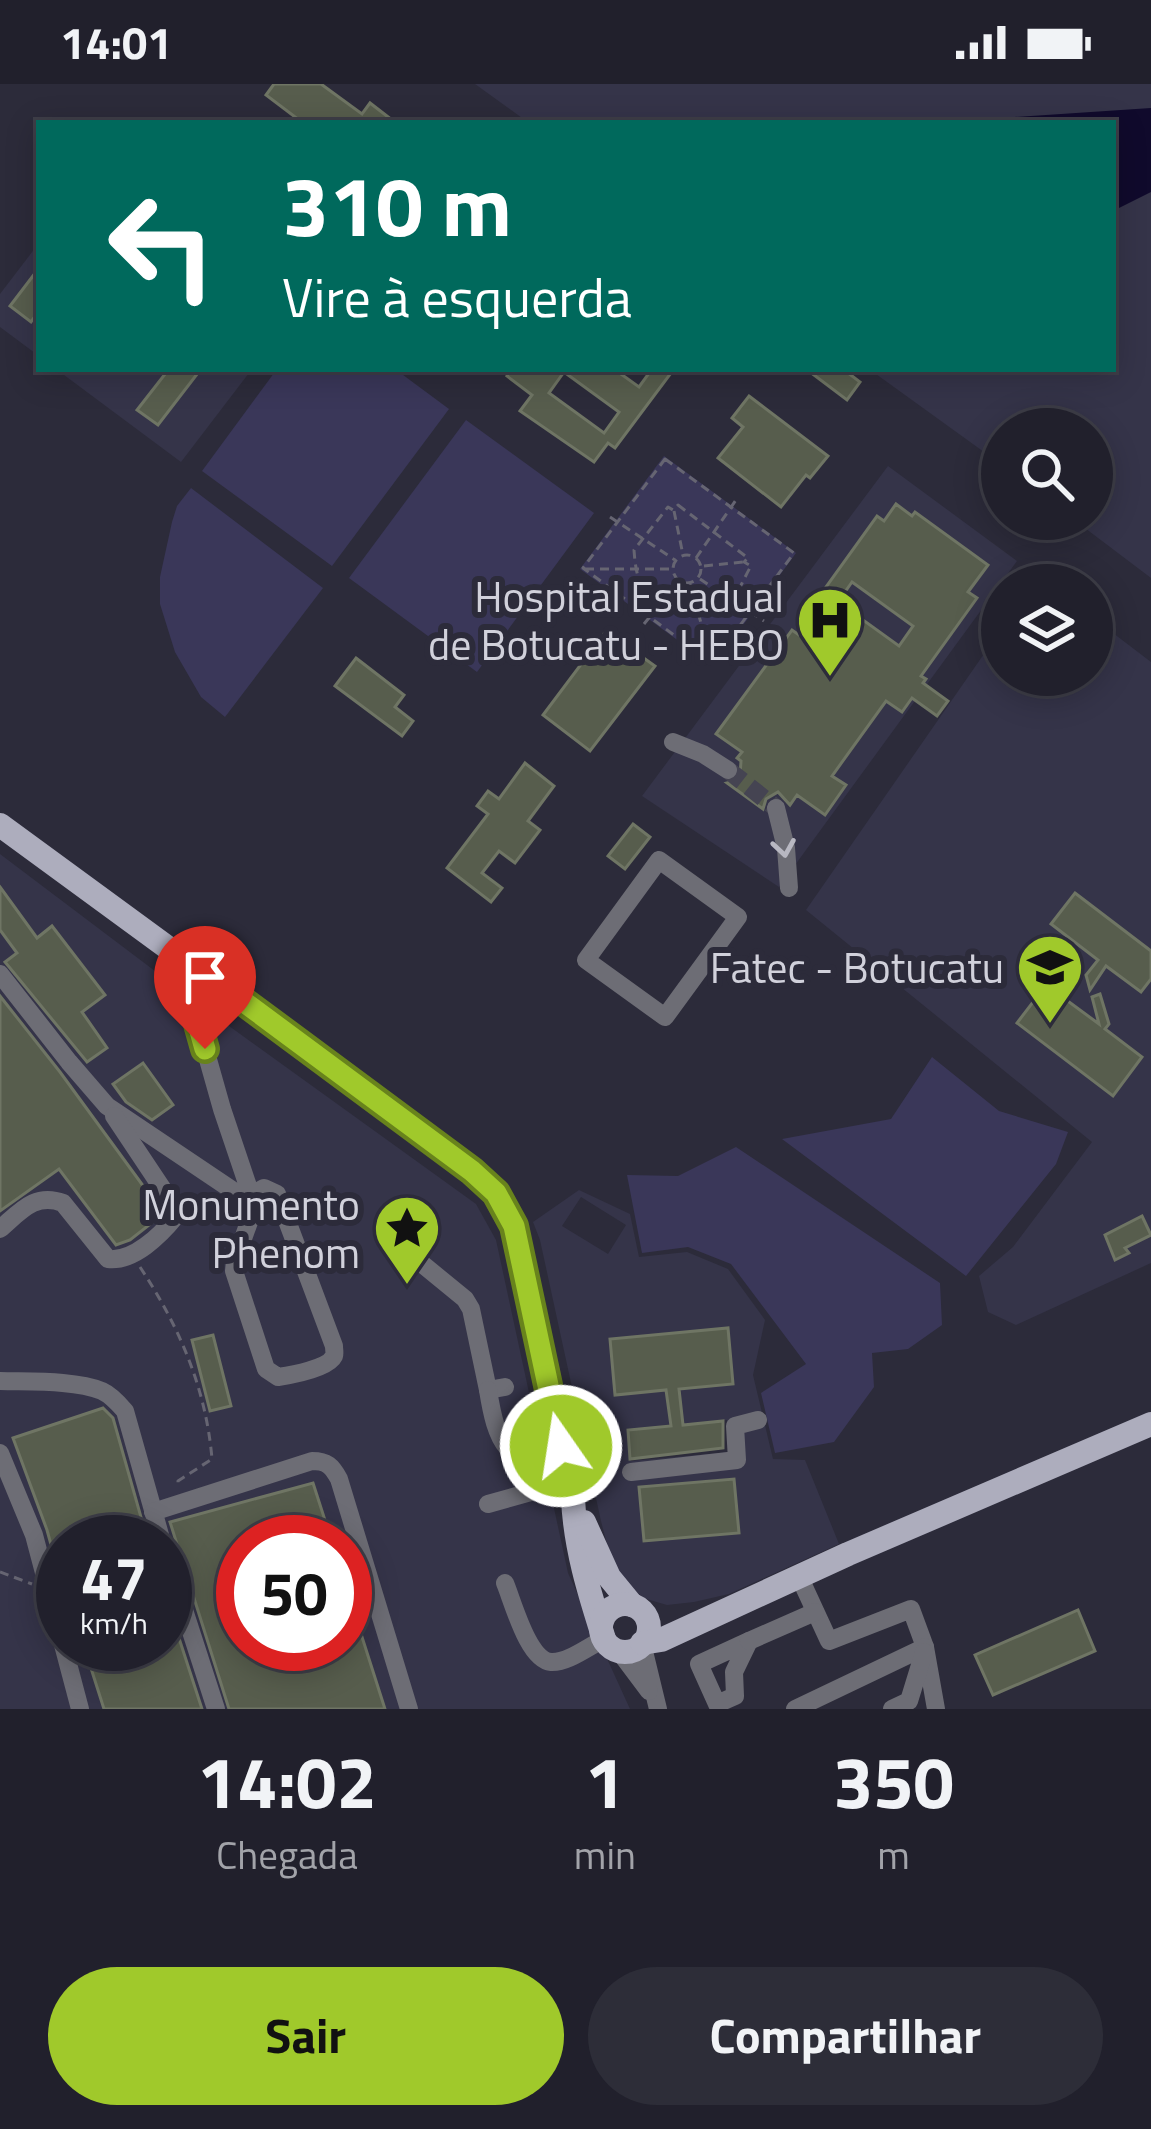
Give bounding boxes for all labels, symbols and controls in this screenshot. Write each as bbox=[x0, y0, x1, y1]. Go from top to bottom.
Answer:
text: 14:01 bbox=[60, 8, 172, 76]
text: 310 m bbox=[282, 141, 512, 269]
icon: left bbox=[84, 168, 240, 324]
text: Vire à esquerda bbox=[282, 256, 632, 338]
map controls bbox=[981, 408, 1113, 696]
button: search bbox=[981, 408, 1113, 540]
place label: Hospital Estadual de Botucatu - HEBO bbox=[428, 564, 784, 676]
button: layers bbox=[981, 564, 1113, 696]
hospital icon: Hospital Estadual de Botucatu - HEBO bbox=[795, 585, 865, 679]
one-way arrow bbox=[770, 838, 796, 857]
pin bbox=[154, 926, 256, 1049]
school or university icon: Fatec - Botucatu bbox=[1015, 932, 1085, 1026]
place label: Fatec - Botucatu bbox=[710, 935, 1004, 999]
icon: arrive bbox=[172, 944, 238, 1010]
place label: Monumento Phenom bbox=[142, 1172, 360, 1284]
place icon: Monumento Phenom bbox=[372, 1193, 442, 1287]
position arrow bbox=[498, 1383, 624, 1509]
speed limit sign: 50 bbox=[216, 1515, 372, 1671]
text: 47 bbox=[80, 1532, 148, 1623]
text: km/h bbox=[80, 1600, 148, 1646]
text: 14:02 bbox=[197, 1726, 377, 1836]
text: 1 bbox=[585, 1726, 625, 1836]
text: 350 bbox=[833, 1726, 954, 1836]
text: Chegada bbox=[216, 1825, 358, 1884]
text: min bbox=[574, 1825, 636, 1884]
text: m bbox=[877, 1825, 910, 1884]
button: Sair bbox=[48, 1967, 564, 2105]
button: Compartilhar bbox=[588, 1967, 1103, 2105]

